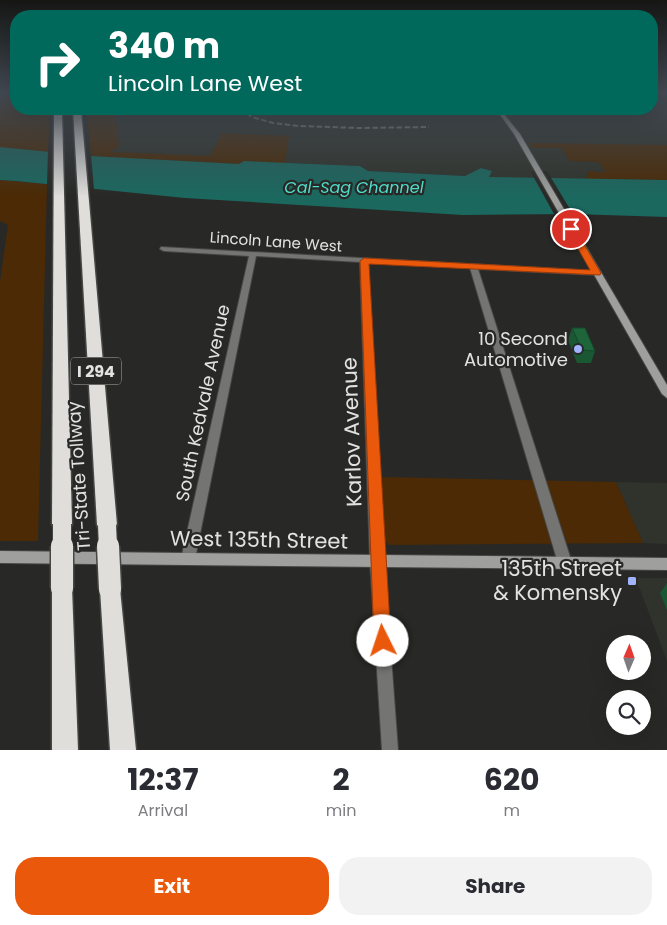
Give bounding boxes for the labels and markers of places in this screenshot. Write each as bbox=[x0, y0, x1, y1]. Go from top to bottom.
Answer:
pin bbox=[550, 208, 592, 250]
place label: 10 Second Automotive bbox=[464, 326, 568, 372]
marker: 10 Second Automotive bbox=[572, 343, 584, 355]
place label: 135th Street & Komensky bbox=[493, 554, 622, 607]
marker: 135th Street & Komensky bbox=[626, 575, 638, 587]

